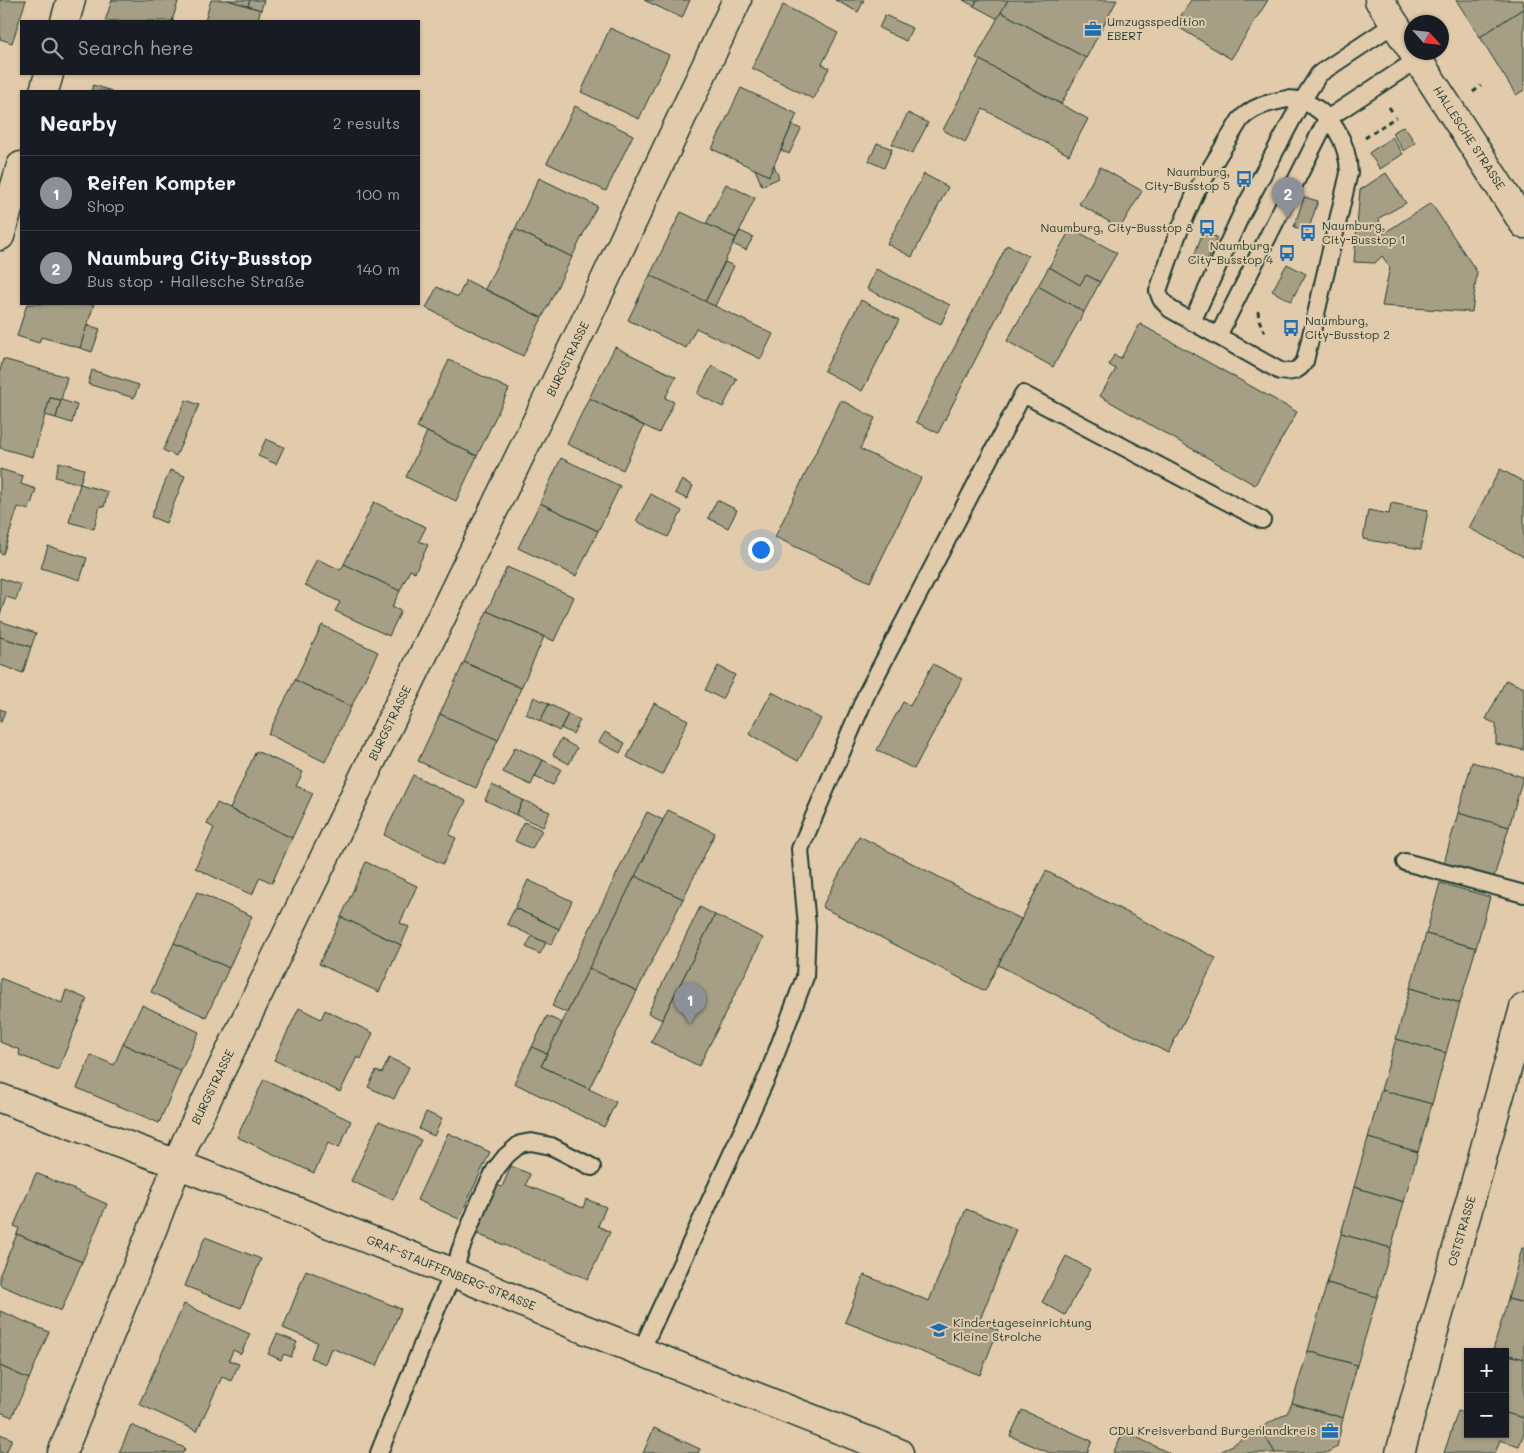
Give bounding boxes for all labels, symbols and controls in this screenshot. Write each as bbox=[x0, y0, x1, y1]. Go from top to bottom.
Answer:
place label: Umzugsspedition EBERT bbox=[1107, 13, 1205, 43]
north arrow bbox=[1404, 15, 1449, 60]
office icon: Umzugsspedition EBERT bbox=[1083, 19, 1103, 39]
search box bbox=[20, 20, 420, 75]
icon: search bbox=[38, 34, 66, 62]
text: Search here bbox=[78, 35, 194, 60]
street label: HALLESCHE STRASSE bbox=[1430, 82, 1510, 193]
text: Nearby bbox=[40, 109, 117, 136]
text: 2 results bbox=[333, 112, 400, 133]
place label: Naumburg, City-Busstop 5 bbox=[1145, 163, 1230, 193]
bus stop icon: Naumburg, City-Busstop 5 bbox=[1234, 169, 1254, 189]
text: Reifen Kompter bbox=[87, 170, 236, 195]
pin: 2 bbox=[1272, 177, 1304, 218]
text: 1 bbox=[52, 183, 60, 204]
text: 100 m bbox=[355, 183, 400, 204]
text: Shop bbox=[87, 195, 124, 216]
place label: Naumburg, City-Busstop 1 bbox=[1322, 217, 1406, 247]
bus stop icon: Naumburg, City-Busstop 8 bbox=[1197, 218, 1217, 238]
place label: Naumburg, City-Busstop 8 bbox=[1040, 219, 1193, 235]
bus stop icon: Naumburg, City-Busstop 1 bbox=[1298, 223, 1318, 243]
place label: Naumburg, City-Busstop 4 bbox=[1188, 237, 1273, 267]
bus stop icon: Naumburg, City-Busstop 4 bbox=[1277, 243, 1297, 263]
text: Naumburg City-Busstop bbox=[87, 245, 312, 270]
text: 2 bbox=[52, 258, 60, 279]
text: 140 m bbox=[356, 258, 400, 279]
text: Bus stop · Hallesche Straße bbox=[87, 270, 305, 291]
place label: Naumburg, City-Busstop 2 bbox=[1305, 312, 1390, 342]
street label: BURGSTRASSE bbox=[542, 318, 592, 399]
bus stop icon: Naumburg, City-Busstop 2 bbox=[1281, 318, 1301, 338]
your location bbox=[748, 537, 774, 563]
street label: BURGSTRASSE bbox=[364, 682, 414, 763]
pin: 1 bbox=[674, 983, 706, 1024]
street label: BURGSTRASSE bbox=[187, 1046, 237, 1127]
street label: OSTSTRASSE bbox=[1443, 1193, 1479, 1268]
street label: GRAF-STAUFFENBERG-STRASSE bbox=[364, 1231, 539, 1314]
place label: Kindertageseinrichtung Kleine Strolche bbox=[953, 1314, 1091, 1344]
school or university icon: Kindertageseinrichtung Kleine Strolche bbox=[929, 1320, 949, 1340]
map controls bbox=[1464, 1348, 1509, 1438]
button: + bbox=[1464, 1348, 1509, 1393]
button: − bbox=[1464, 1393, 1509, 1438]
office icon: CDU Kreisverband Burgenlandkreis bbox=[1320, 1421, 1340, 1441]
place label: CDU Kreisverband Burgenlandkreis bbox=[1109, 1422, 1316, 1438]

